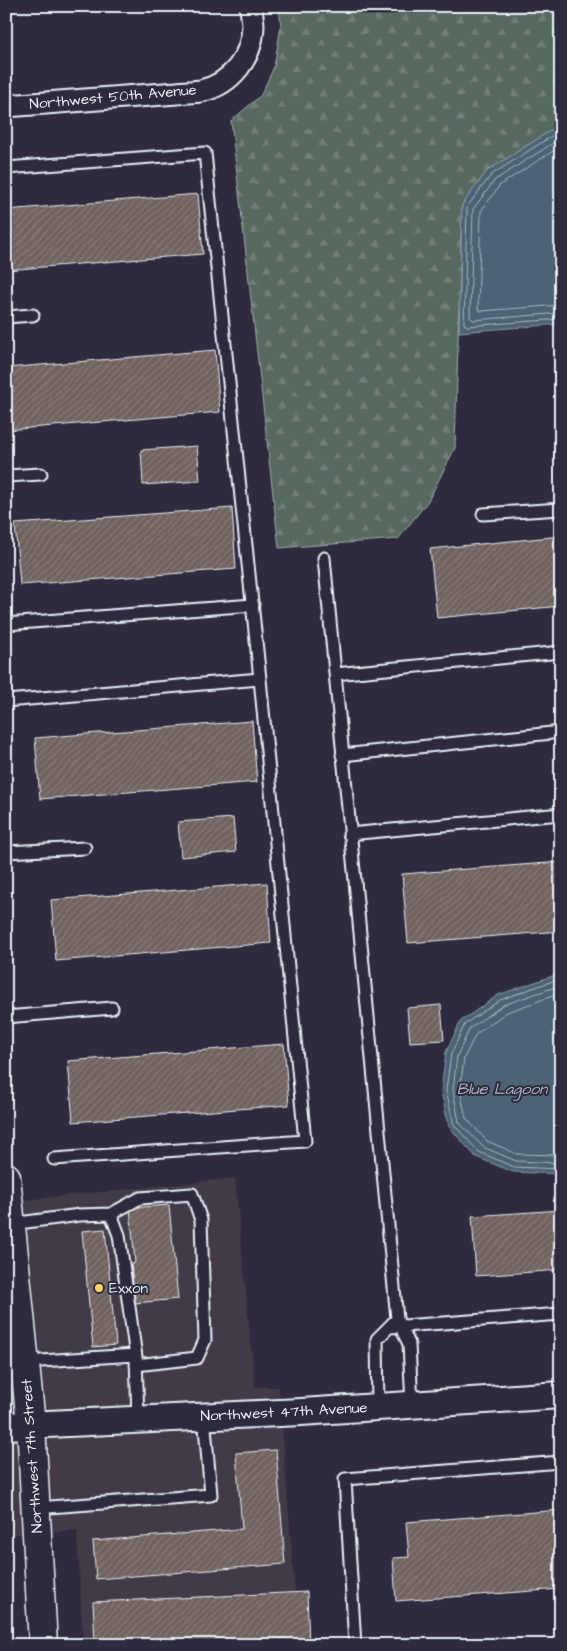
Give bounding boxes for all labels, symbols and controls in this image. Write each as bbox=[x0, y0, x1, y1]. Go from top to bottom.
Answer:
street label: Northwest 50th Avenue bbox=[29, 79, 197, 115]
water label: Blue Lagoon bbox=[457, 1078, 549, 1101]
place label: Exxon bbox=[109, 1278, 148, 1299]
marker: Exxon bbox=[93, 1282, 105, 1294]
street label: Northwest 7th Street bbox=[16, 1378, 48, 1534]
street label: Northwest 47th Avenue bbox=[200, 1397, 368, 1427]

